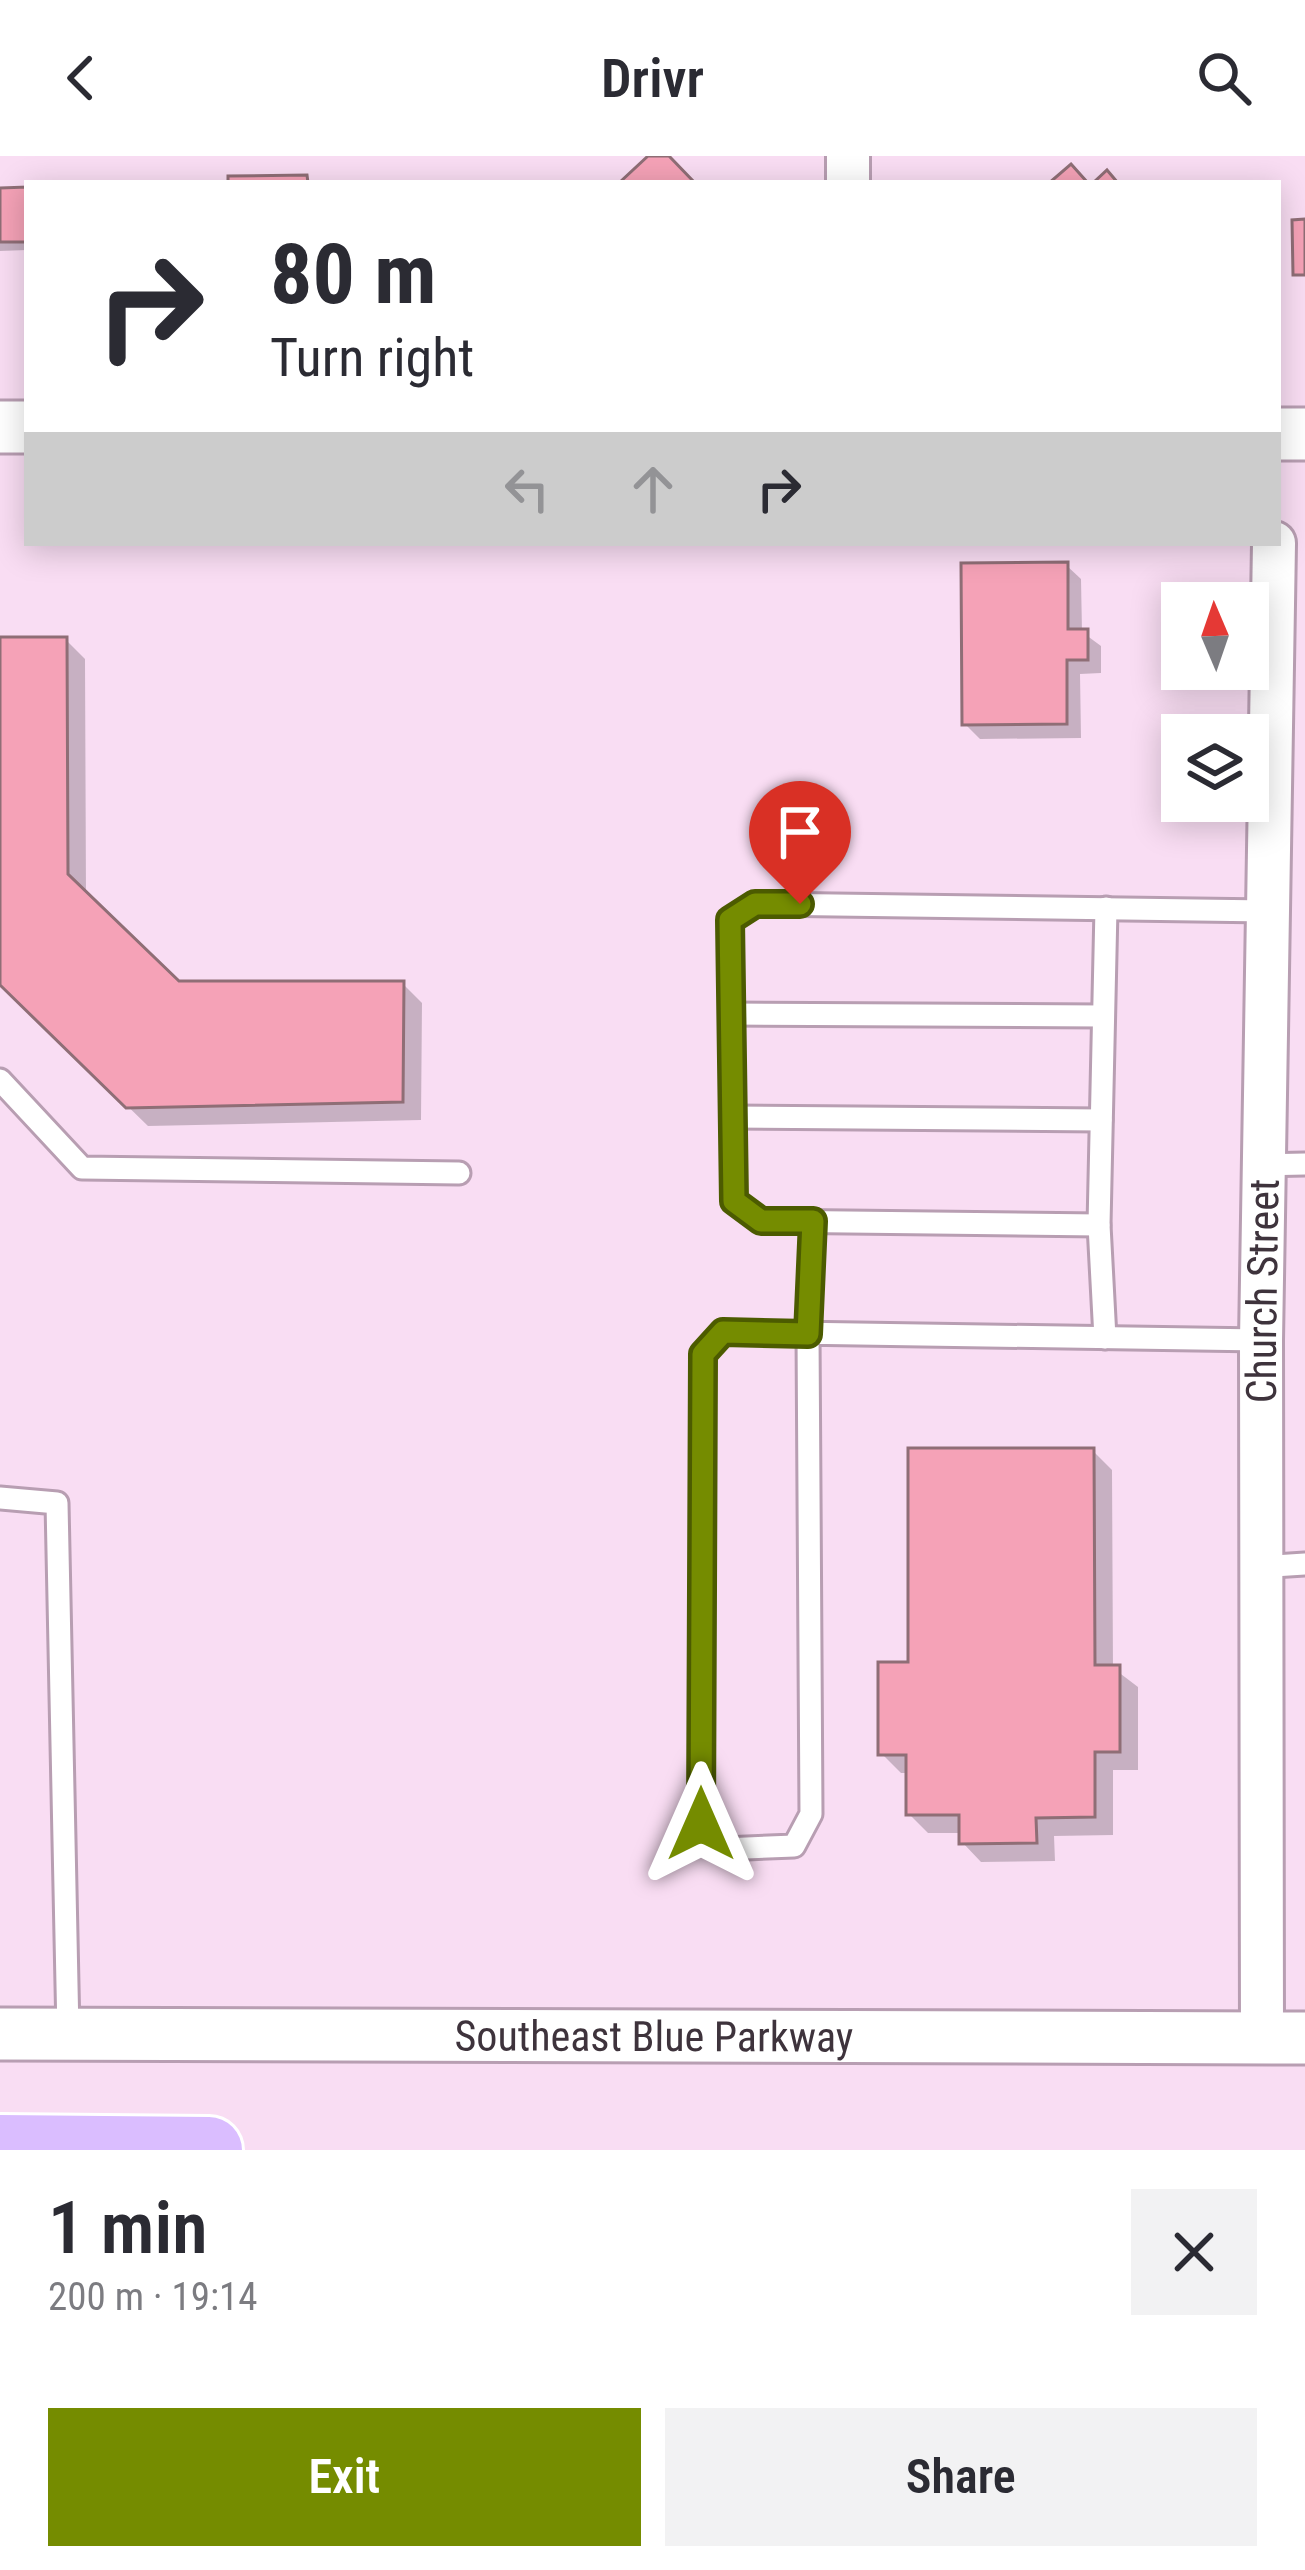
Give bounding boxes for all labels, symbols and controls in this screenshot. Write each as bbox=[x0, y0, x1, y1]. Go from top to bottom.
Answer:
icon: back bbox=[48, 45, 114, 111]
icon: search bbox=[1191, 45, 1257, 111]
text: Drivr bbox=[601, 47, 704, 110]
text: 80 m bbox=[270, 225, 437, 324]
icon: right bbox=[72, 228, 228, 384]
text: Turn right bbox=[270, 326, 474, 389]
icon: left bbox=[494, 456, 560, 522]
icon: ahead bbox=[620, 456, 686, 522]
icon: right bbox=[746, 456, 812, 522]
north arrow bbox=[1161, 582, 1269, 690]
map controls bbox=[1161, 582, 1269, 822]
button: layers bbox=[1161, 714, 1269, 822]
pin bbox=[749, 781, 851, 904]
icon: arrive bbox=[767, 799, 833, 865]
street label: Church Street bbox=[1237, 1178, 1289, 1403]
position arrow bbox=[638, 1761, 764, 1887]
street label: Southeast Blue Parkway bbox=[455, 2011, 853, 2062]
text: 1 min bbox=[48, 2186, 207, 2271]
button: close bbox=[1131, 2189, 1257, 2315]
text: 200 m · 19:14 bbox=[48, 2274, 258, 2320]
button: Exit bbox=[48, 2408, 641, 2546]
button: Share bbox=[665, 2408, 1257, 2546]

